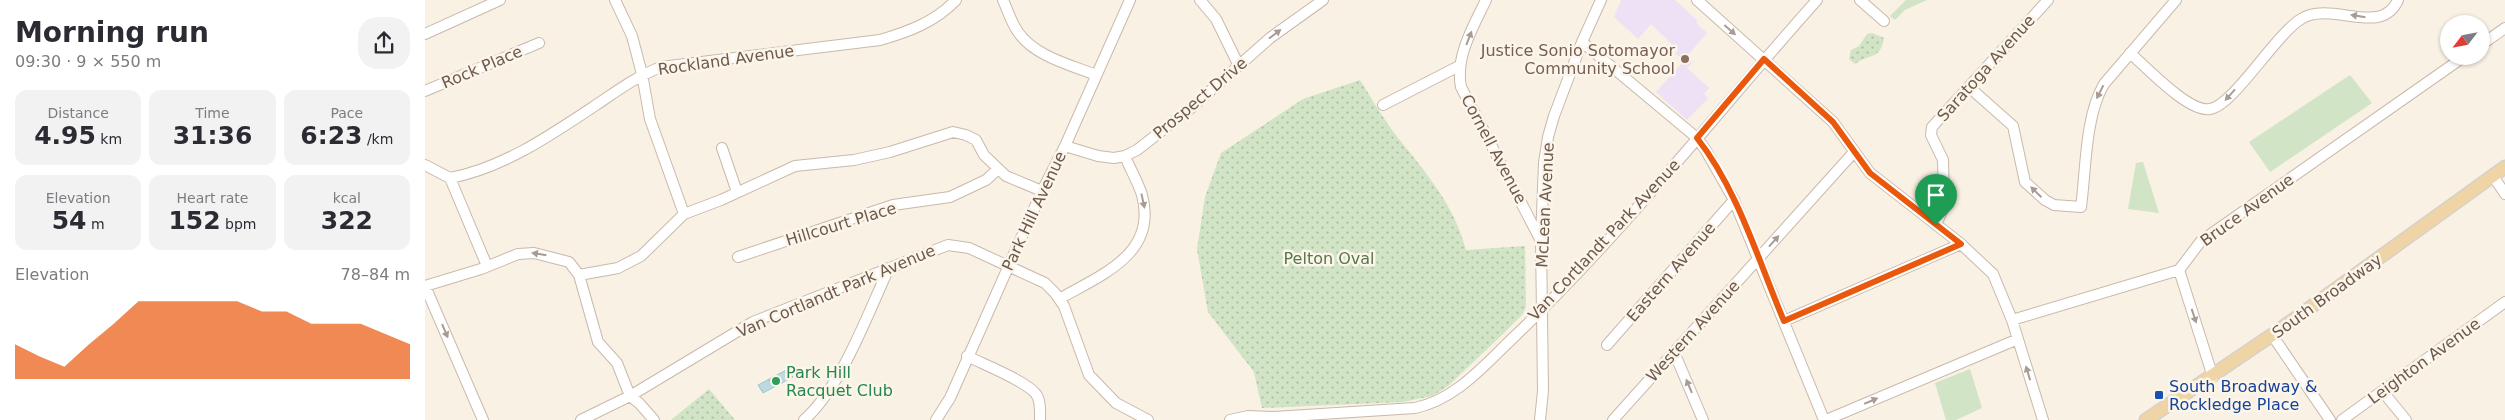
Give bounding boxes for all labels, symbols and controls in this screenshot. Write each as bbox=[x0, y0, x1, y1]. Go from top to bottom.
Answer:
street label: Saratoga Avenue bbox=[1933, 11, 2039, 125]
one-way arrow bbox=[2350, 12, 2366, 20]
north arrow bbox=[2440, 15, 2490, 65]
map controls bbox=[2440, 15, 2490, 65]
text: Morning run bbox=[15, 16, 209, 49]
button: share bbox=[358, 17, 410, 69]
one-way arrow bbox=[1724, 24, 1737, 35]
one-way arrow bbox=[1268, 29, 1282, 39]
one-way arrow bbox=[1465, 30, 1473, 45]
street label: Rock Place bbox=[439, 41, 525, 93]
street label: Rockland Avenue bbox=[657, 41, 795, 79]
place label: Justice Sonio Sotomayor Community School bbox=[1480, 41, 1675, 78]
text: 09:30 · 9 × 550 m bbox=[15, 52, 161, 71]
street label: Prospect Drive bbox=[1149, 53, 1251, 143]
marker: Justice Sonio Sotomayor Community School bbox=[1679, 53, 1691, 65]
one-way arrow bbox=[2096, 84, 2104, 99]
one-way arrow bbox=[2224, 88, 2236, 100]
street label: Cornell Avenue bbox=[1457, 91, 1531, 207]
text: Distance bbox=[48, 105, 109, 121]
text: Time bbox=[195, 105, 230, 121]
text: Pace bbox=[330, 105, 363, 121]
text: 4.95 bbox=[34, 121, 96, 150]
text: 31:36 bbox=[173, 121, 252, 150]
text: 6:23 bbox=[300, 121, 362, 150]
text: km bbox=[96, 131, 122, 147]
text: /km bbox=[362, 131, 393, 147]
street label: McLean Avenue bbox=[1532, 142, 1558, 268]
street label: Park Hill Avenue bbox=[998, 148, 1070, 274]
street label: Van Cortlandt Park Avenue bbox=[1524, 155, 1684, 325]
street label: Bruce Avenue bbox=[2197, 170, 2297, 250]
pin bbox=[1915, 174, 1957, 225]
icon: arrive bbox=[1922, 181, 1950, 209]
one-way arrow bbox=[2031, 186, 2043, 198]
text: Elevation bbox=[46, 190, 111, 206]
text: Heart rate bbox=[177, 190, 248, 206]
text: kcal bbox=[333, 190, 361, 206]
one-way arrow bbox=[1139, 194, 1147, 209]
street label: Hillcourt Place bbox=[783, 198, 899, 250]
text: 54 bbox=[52, 206, 87, 235]
text: 152 bbox=[168, 206, 221, 235]
text: 322 bbox=[321, 206, 373, 235]
text: m bbox=[87, 216, 105, 232]
text: bpm bbox=[221, 216, 257, 232]
street label: Eastern Avenue bbox=[1623, 218, 1719, 326]
one-way arrow bbox=[1768, 235, 1780, 247]
street label: Van Cortlandt Park Avenue bbox=[734, 241, 938, 341]
park label: Pelton Oval bbox=[1284, 249, 1374, 268]
one-way arrow bbox=[530, 250, 546, 258]
street label: South Broadway bbox=[2268, 250, 2386, 342]
text: Elevation bbox=[15, 265, 89, 284]
text: 78–84 m bbox=[341, 265, 410, 284]
street label: Western Avenue bbox=[1642, 276, 1744, 386]
one-way arrow bbox=[2190, 309, 2198, 324]
street label: Leighton Avenue bbox=[2364, 314, 2484, 408]
one-way arrow bbox=[441, 324, 449, 338]
place label: Park Hill Racquet Club bbox=[786, 363, 893, 400]
one-way arrow bbox=[2024, 366, 2032, 381]
marker: Park Hill Racquet Club bbox=[770, 375, 782, 387]
place label: South Broadway & Rockledge Place bbox=[2169, 377, 2317, 414]
one-way arrow bbox=[1684, 379, 1692, 393]
marker: South Broadway & Rockledge Place bbox=[2153, 389, 2165, 401]
one-way arrow bbox=[1864, 397, 1878, 405]

